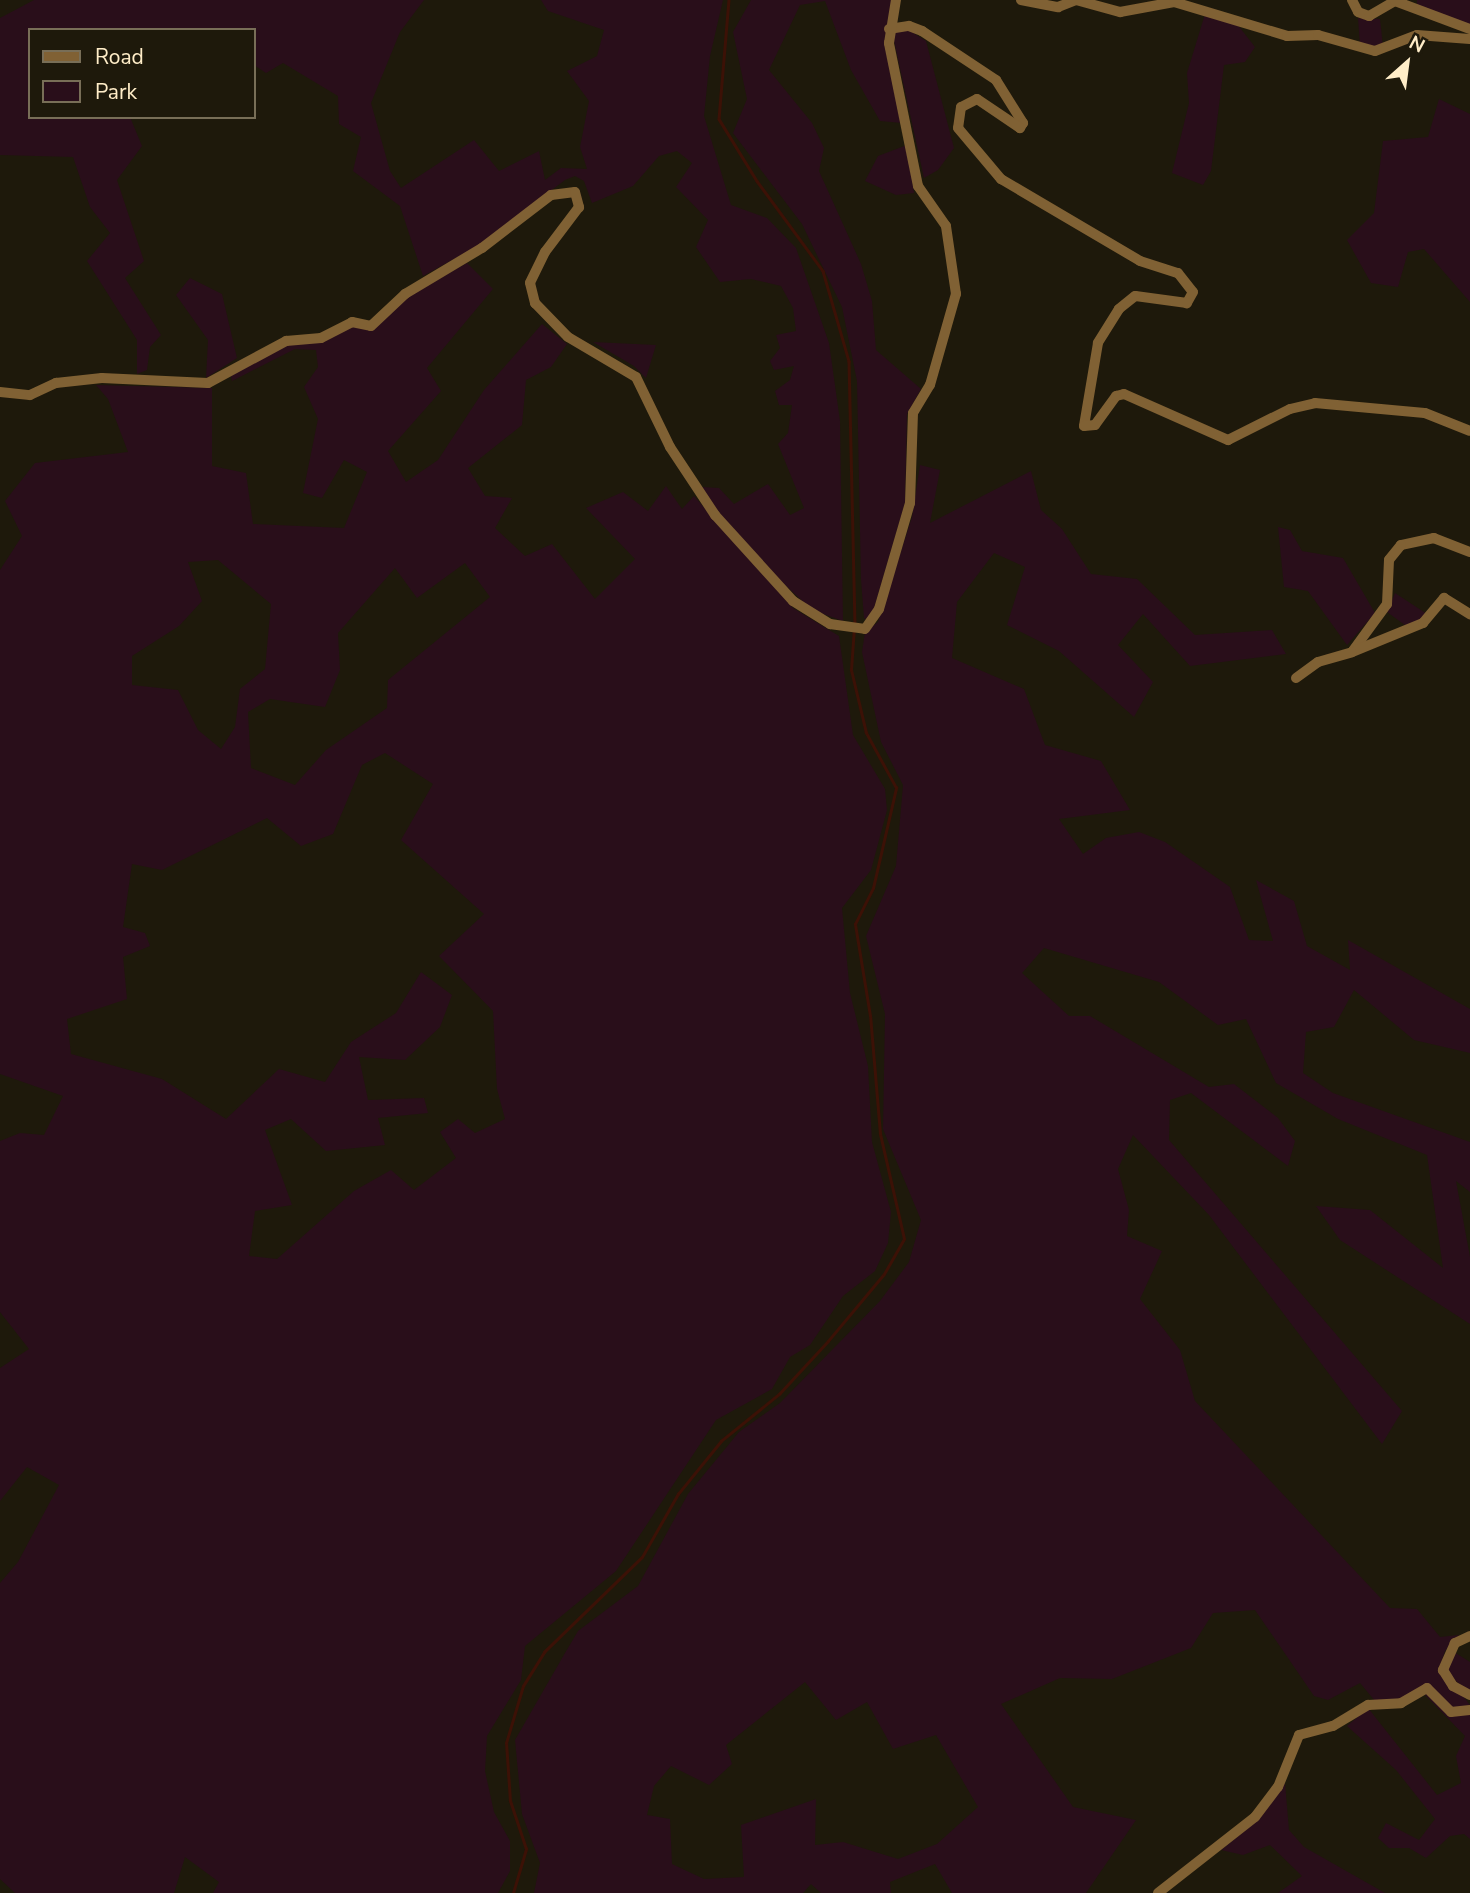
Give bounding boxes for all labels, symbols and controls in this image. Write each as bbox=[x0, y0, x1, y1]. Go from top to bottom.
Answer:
legend bbox=[28, 28, 256, 119]
north arrow bbox=[1372, 28, 1442, 98]
text: N bbox=[1404, 30, 1429, 59]
text: Road bbox=[95, 43, 144, 71]
text: Park bbox=[95, 78, 137, 106]

